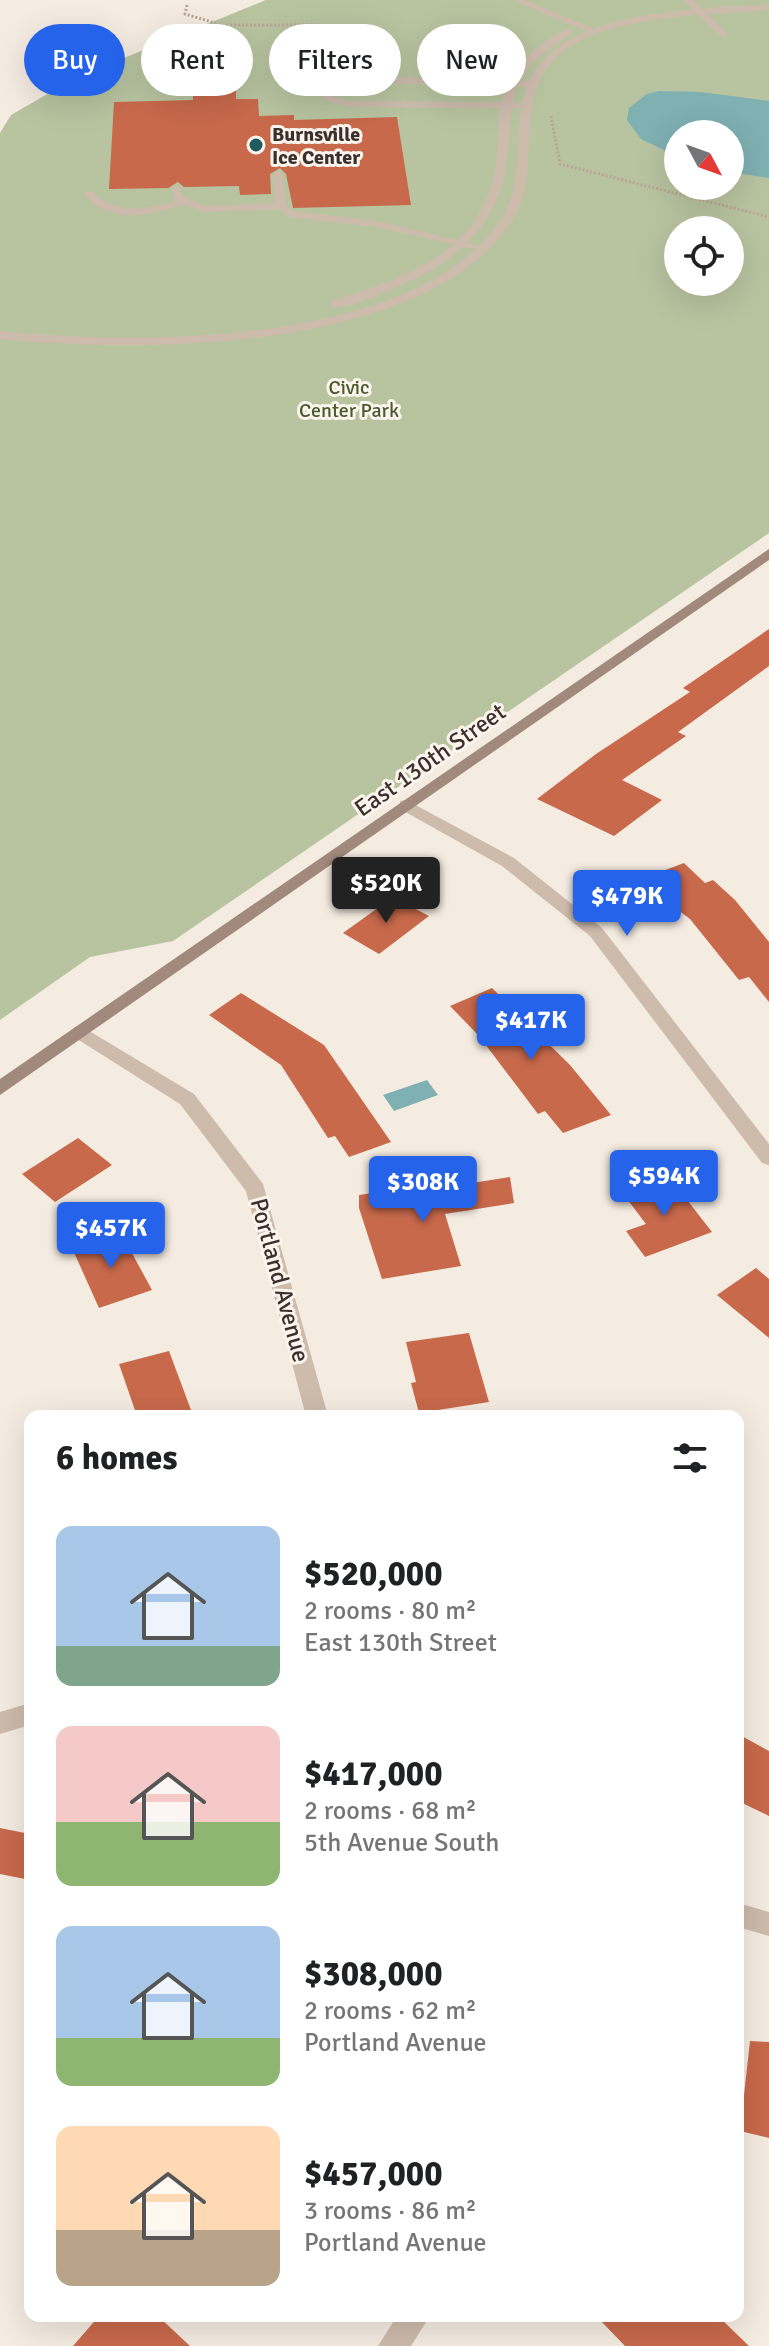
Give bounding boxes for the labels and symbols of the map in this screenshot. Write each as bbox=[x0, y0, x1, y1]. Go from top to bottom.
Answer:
north arrow bbox=[664, 120, 744, 200]
place label: Burnsville Ice Center bbox=[272, 122, 360, 170]
marker: Burnsville Ice Center bbox=[247, 136, 265, 154]
park label: Civic Center Park bbox=[299, 375, 399, 423]
street label: East 130th Street bbox=[349, 697, 511, 823]
pin: $520K bbox=[330, 857, 442, 925]
pin: $479K bbox=[571, 870, 683, 938]
pin: $417K bbox=[475, 994, 587, 1062]
pin: $594K bbox=[608, 1150, 720, 1218]
pin: $308K bbox=[367, 1156, 479, 1224]
street label: Portland Avenue bbox=[244, 1195, 316, 1365]
pin: $457K bbox=[55, 1202, 167, 1270]

